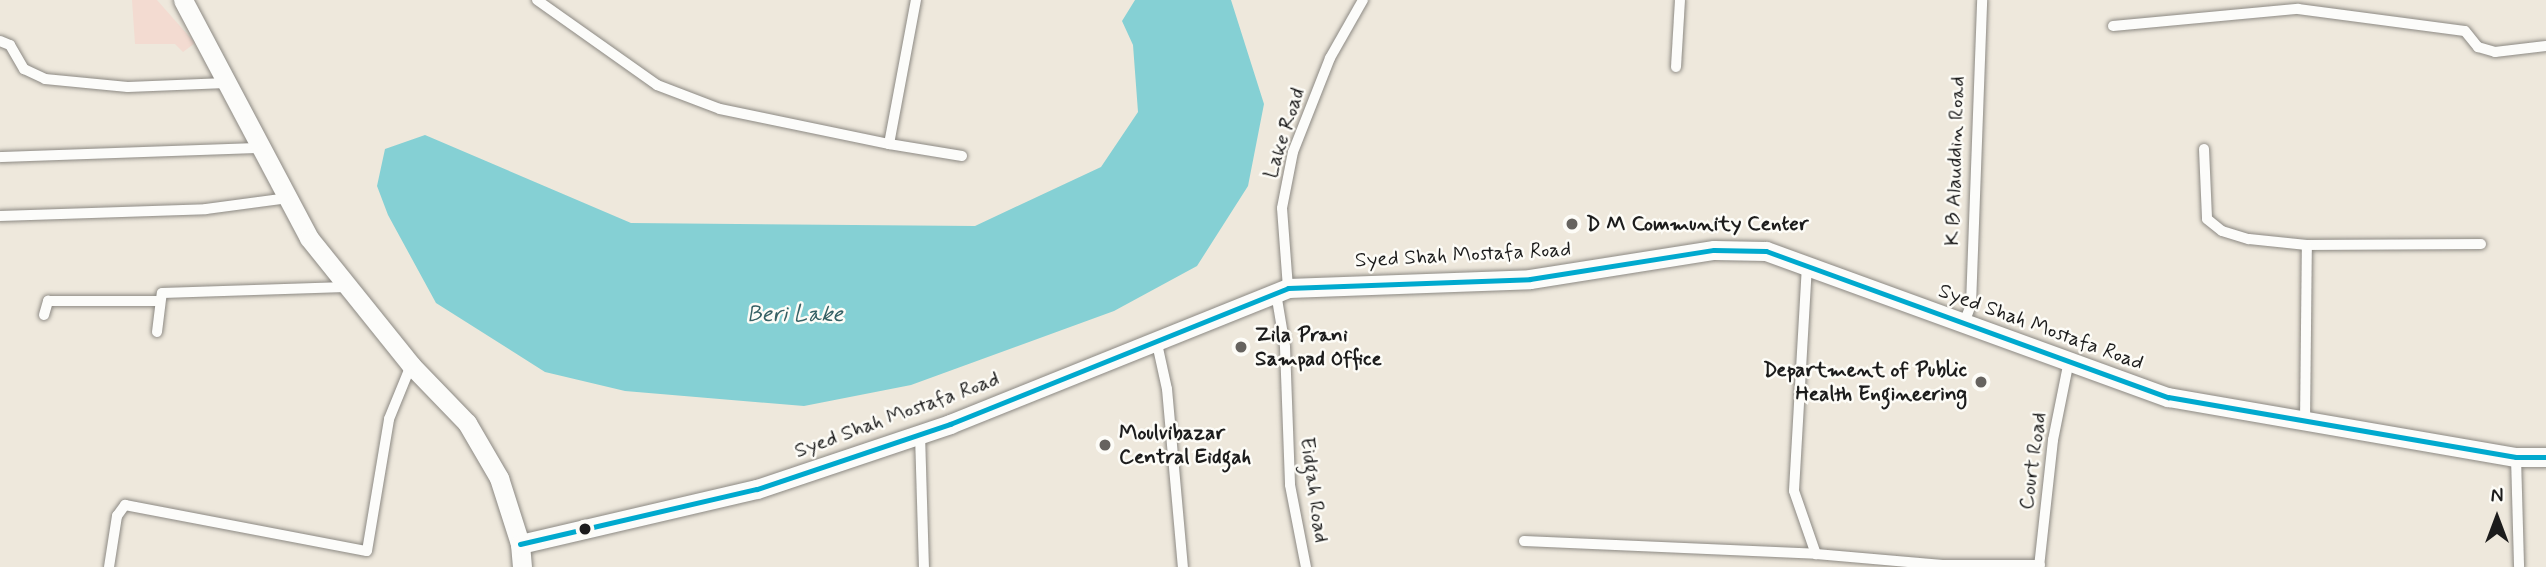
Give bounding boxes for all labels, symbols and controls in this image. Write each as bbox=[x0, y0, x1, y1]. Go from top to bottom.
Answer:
street label: K B Alauddin Road bbox=[1940, 78, 1970, 244]
street label: Lake Road bbox=[1258, 85, 1310, 181]
place label: D M Community Center bbox=[1586, 211, 1808, 237]
marker: D M Community Center bbox=[1564, 216, 1580, 232]
street label: Syed Shah Mostafa Road bbox=[1354, 237, 1572, 273]
street label: Syed Shah Mostafa Road bbox=[1935, 278, 2147, 376]
water label: Beri Lake bbox=[747, 301, 843, 329]
place label: Zila Prani Sampad Office bbox=[1255, 322, 1383, 372]
marker: Zila Prani Sampad Office bbox=[1233, 339, 1249, 355]
place label: Department of Public Health Engineering bbox=[1760, 357, 1967, 407]
street label: Syed Shah Mostafa Road bbox=[791, 366, 1003, 464]
marker: Department of Public Health Engineering bbox=[1973, 374, 1989, 390]
street label: Court Road bbox=[2014, 411, 2052, 511]
place label: Moulvibazar Central Eidgah bbox=[1119, 420, 1254, 470]
street label: Eidgah Road bbox=[1294, 436, 1334, 544]
marker: Moulvibazar Central Eidgah bbox=[1097, 437, 1113, 453]
north arrow bbox=[2462, 483, 2532, 553]
text: N bbox=[2491, 484, 2503, 509]
unlabelled marker bbox=[578, 522, 592, 536]

